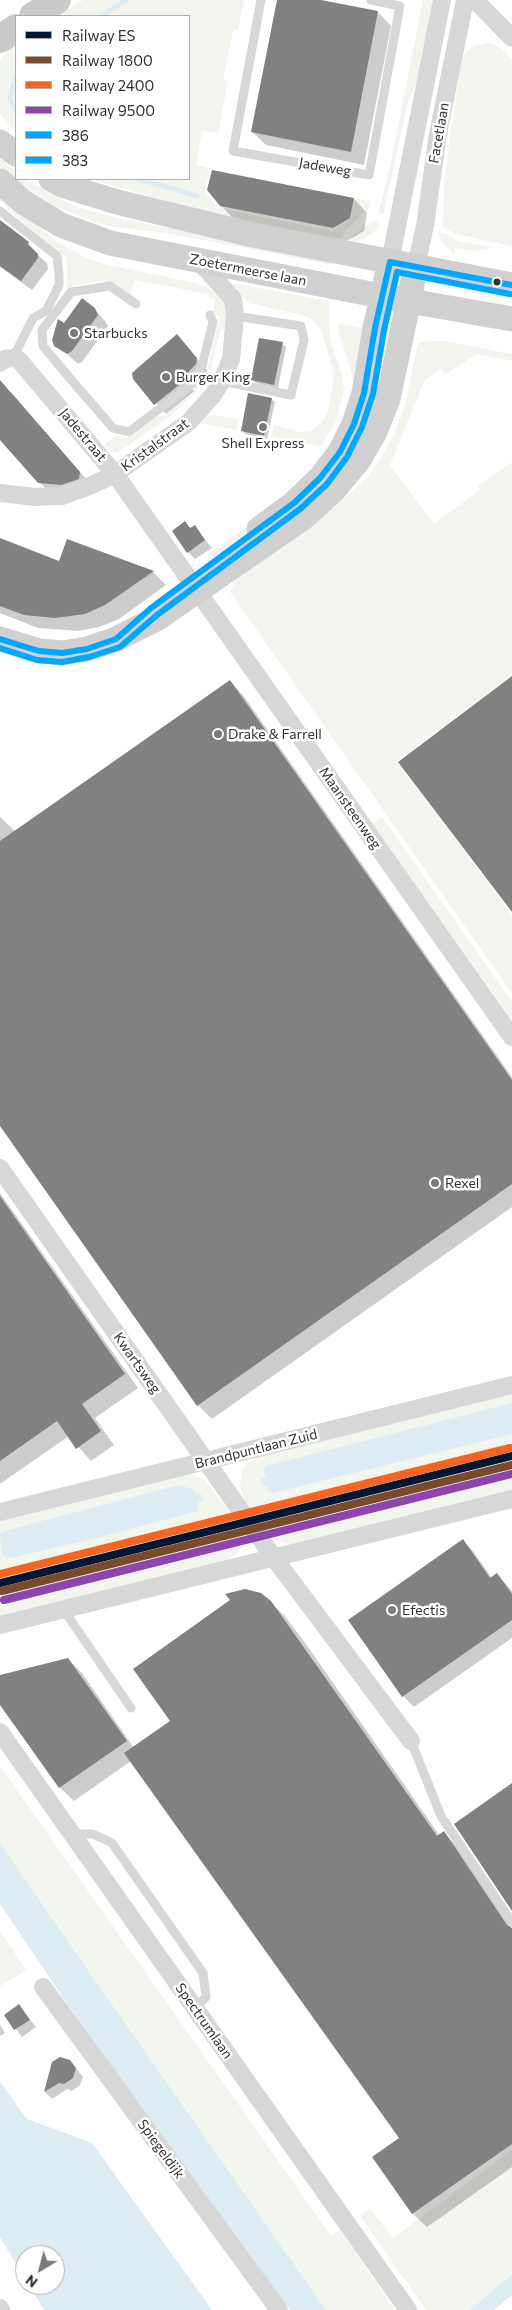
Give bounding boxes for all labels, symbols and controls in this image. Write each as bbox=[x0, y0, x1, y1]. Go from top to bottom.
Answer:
legend bbox=[15, 15, 190, 180]
text: Railway ES bbox=[62, 26, 135, 44]
text: Railway 1800 bbox=[62, 51, 153, 69]
text: Railway 2400 bbox=[62, 76, 154, 94]
text: Railway 9500 bbox=[62, 101, 155, 119]
street label: Facetlaan bbox=[425, 101, 453, 165]
text: 386 bbox=[62, 126, 89, 144]
text: 383 bbox=[62, 151, 88, 169]
street label: Jadeweg bbox=[298, 154, 352, 180]
street label: Zoetermeerse laan bbox=[188, 250, 308, 290]
unlabelled marker bbox=[492, 277, 502, 287]
place label: Starbucks bbox=[84, 325, 148, 341]
marker: Starbucks bbox=[68, 327, 80, 339]
place label: Burger King bbox=[176, 369, 250, 385]
marker: Burger King bbox=[160, 371, 172, 383]
street label: Jadestraat bbox=[56, 405, 110, 465]
street label: Kristalstraat bbox=[118, 415, 192, 475]
marker: Shell Express bbox=[257, 421, 269, 433]
place label: Shell Express bbox=[222, 435, 304, 451]
place label: Drake & Farrell bbox=[228, 726, 322, 742]
marker: Drake & Farrell bbox=[212, 728, 224, 740]
street label: Maansteenweg bbox=[315, 764, 385, 852]
place label: Rexel bbox=[445, 1175, 479, 1191]
marker: Rexel bbox=[429, 1177, 441, 1189]
street label: Kwartsweg bbox=[110, 1329, 164, 1397]
street label: Brandpuntlaan Zuid bbox=[193, 1426, 319, 1472]
place label: Efectis bbox=[402, 1602, 445, 1618]
marker: Efectis bbox=[386, 1604, 398, 1616]
street label: Spectrumlaan bbox=[172, 1980, 236, 2062]
street label: Spiegeldijk bbox=[134, 2116, 188, 2182]
north arrow bbox=[15, 2245, 65, 2295]
text: N bbox=[22, 2272, 41, 2292]

